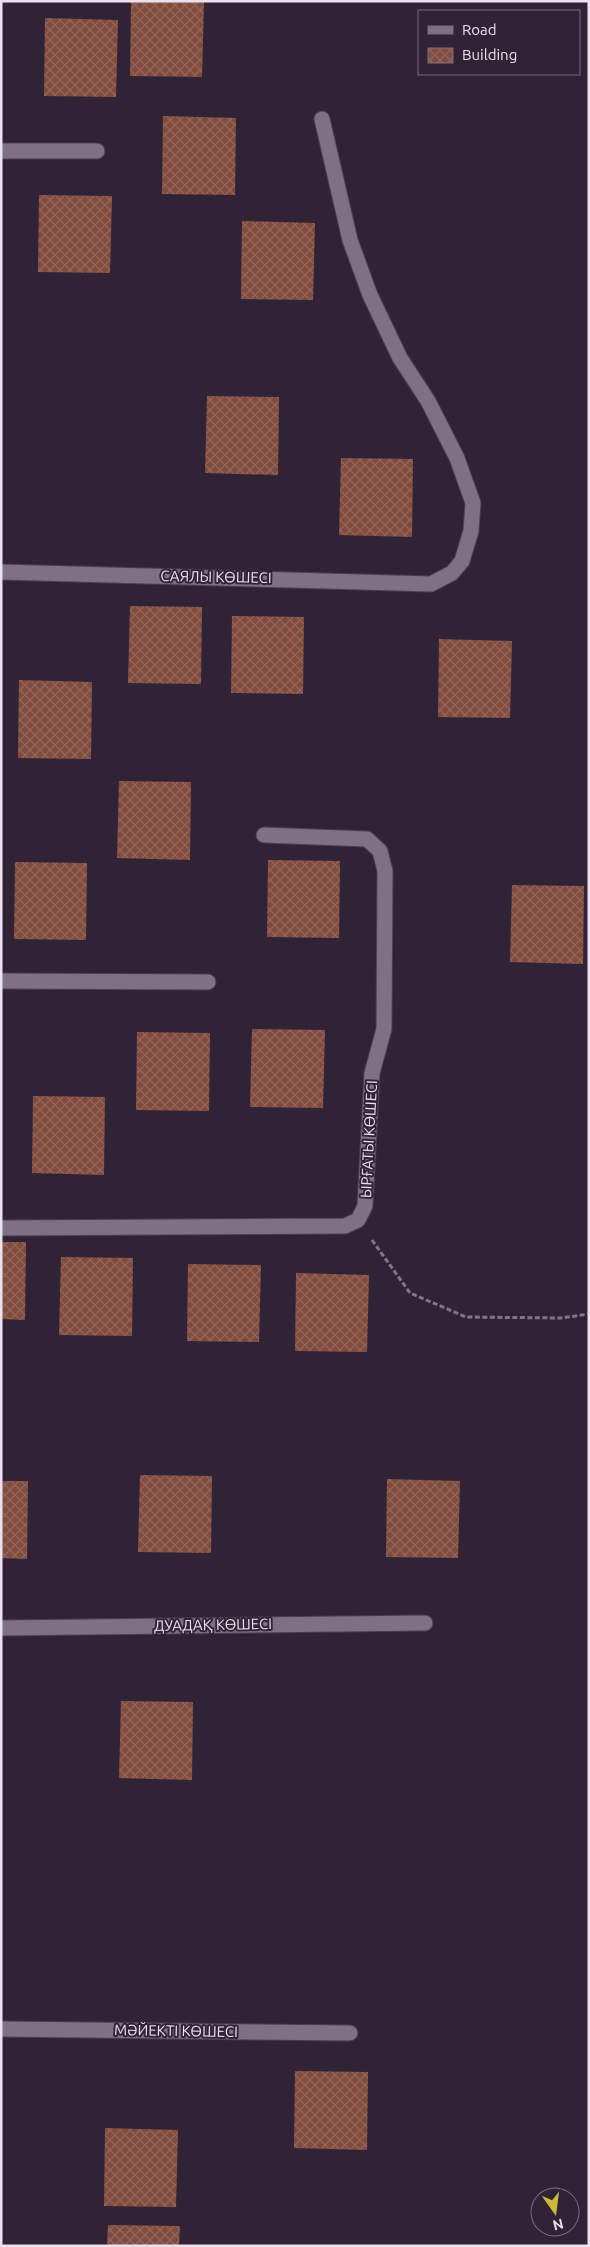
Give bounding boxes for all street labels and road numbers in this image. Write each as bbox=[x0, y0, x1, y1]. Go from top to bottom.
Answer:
street label: САЯЛЫ КӨШЕСІ bbox=[160, 567, 272, 586]
street label: ЫРҒАТЫ КӨШЕСІ bbox=[357, 1080, 380, 1198]
street label: ДУАДАҚ КӨШЕСІ bbox=[154, 1615, 272, 1634]
street label: МӘЙЕКТІ КӨШЕСІ bbox=[114, 2021, 238, 2040]

